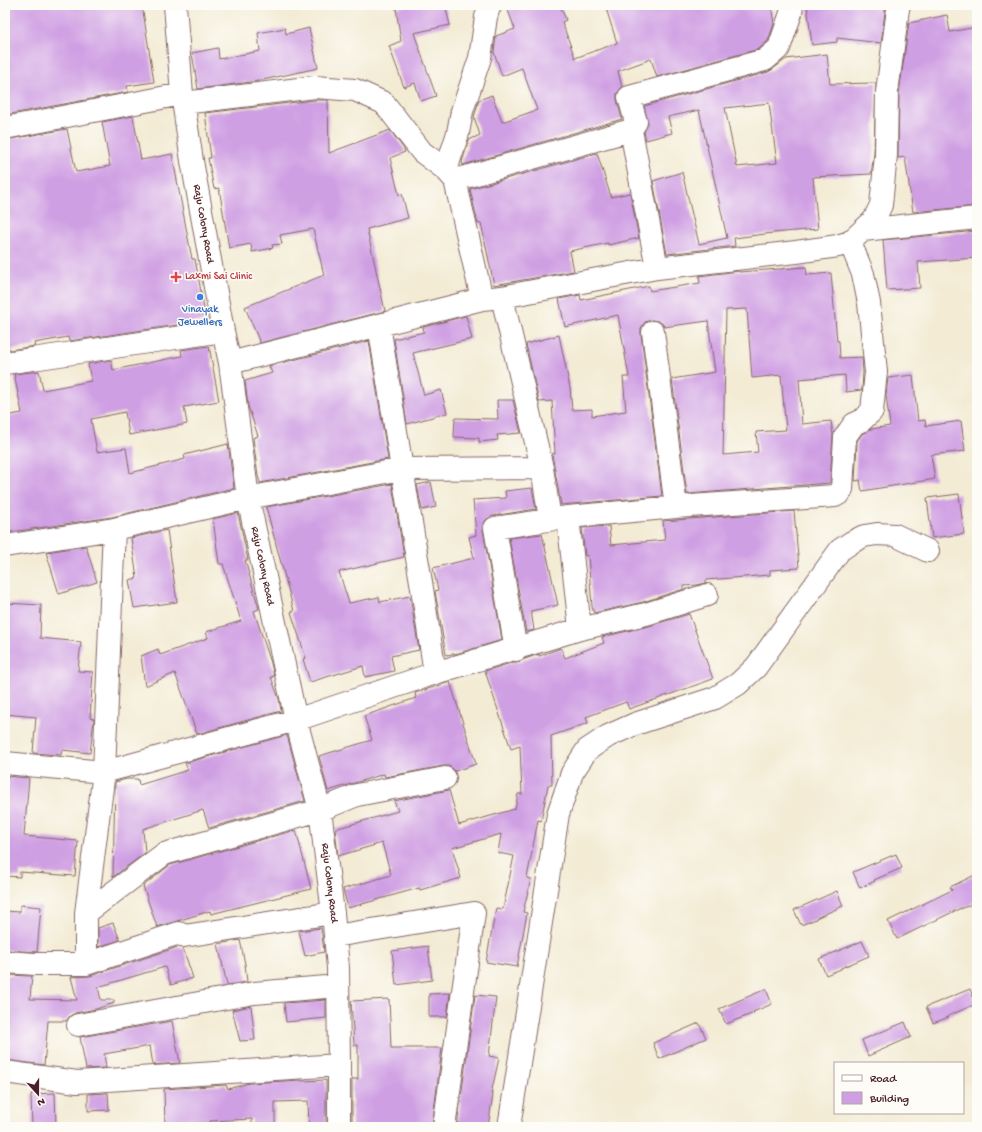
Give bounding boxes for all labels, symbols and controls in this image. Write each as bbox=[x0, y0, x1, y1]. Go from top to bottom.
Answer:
street label: Raju Colony Road bbox=[190, 184, 216, 266]
marker: Laxmi Sai Clinic bbox=[170, 271, 182, 283]
place label: Laxmi Sai Clinic bbox=[185, 271, 253, 283]
marker: Vinayak Jewellers bbox=[195, 292, 205, 302]
place label: Vinayak Jewellers bbox=[178, 304, 223, 329]
street label: Raju Colony Road bbox=[248, 526, 276, 608]
street label: Raju Colony Road bbox=[318, 843, 340, 925]
legend bbox=[834, 1062, 964, 1114]
text: Road bbox=[870, 1073, 897, 1087]
north arrow bbox=[18, 1074, 58, 1114]
text: Building bbox=[869, 1093, 909, 1107]
text: N bbox=[35, 1095, 46, 1108]

